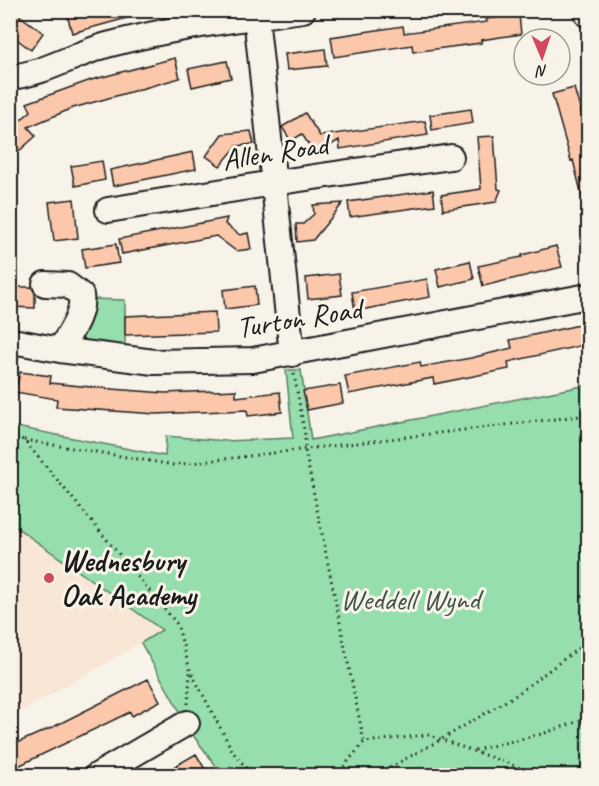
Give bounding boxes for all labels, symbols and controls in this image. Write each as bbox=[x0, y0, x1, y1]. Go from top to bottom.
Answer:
north arrow bbox=[512, 27, 572, 87]
text: N bbox=[534, 61, 548, 81]
street label: Allen Road bbox=[220, 124, 335, 179]
street label: Turton Road bbox=[234, 289, 368, 347]
place label: Wednesbury Oak Academy bbox=[61, 542, 199, 615]
marker: Wednesbury Oak Academy bbox=[42, 571, 56, 585]
park label: Weddell Wynd bbox=[340, 580, 484, 618]

